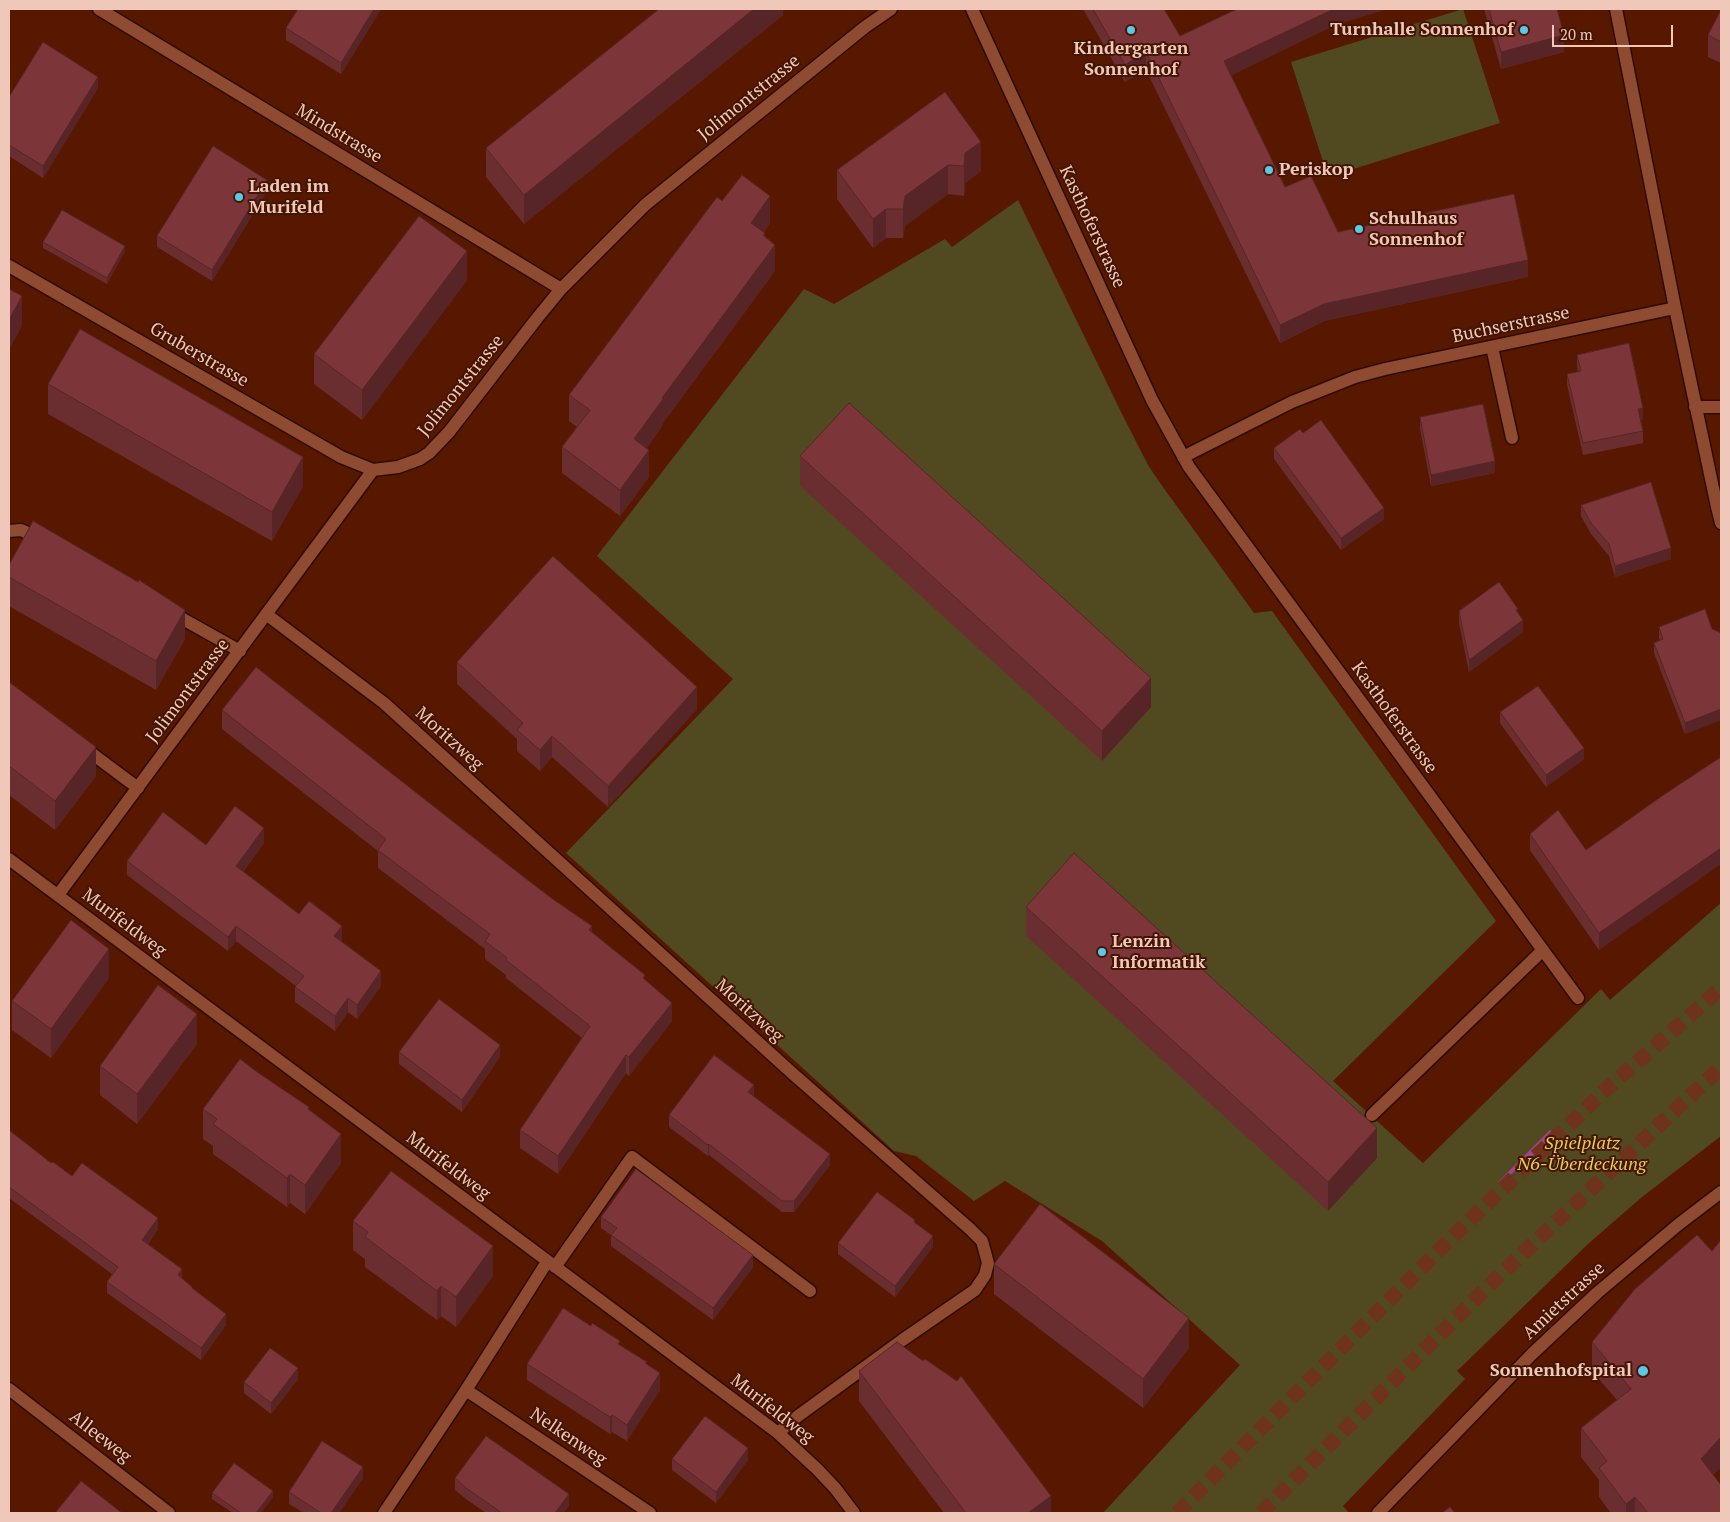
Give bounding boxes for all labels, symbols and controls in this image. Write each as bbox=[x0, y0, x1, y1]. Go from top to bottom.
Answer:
scale bar bbox=[1555, 15, 1676, 47]
place label: Turnhalle Sonnenhof bbox=[1330, 19, 1514, 41]
marker: Kindergarten Sonnenhof bbox=[1125, 24, 1137, 36]
marker: Turnhalle Sonnenhof bbox=[1518, 24, 1530, 36]
text: 20 m bbox=[1560, 24, 1593, 44]
place label: Kindergarten Sonnenhof bbox=[1074, 38, 1188, 80]
street label: Jolimontstrasse bbox=[694, 50, 804, 146]
street label: Mindstrasse bbox=[292, 100, 386, 168]
place label: Periskop bbox=[1279, 159, 1353, 181]
street label: Kasthoferstrasse bbox=[1054, 162, 1130, 292]
marker: Periskop bbox=[1263, 164, 1275, 176]
place label: Laden im Murifeld bbox=[249, 176, 329, 218]
marker: Laden im Murifeld bbox=[233, 191, 245, 203]
place label: Schulhaus Sonnenhof bbox=[1369, 208, 1463, 250]
marker: Schulhaus Sonnenhof bbox=[1353, 223, 1365, 235]
street label: Buchserstrasse bbox=[1450, 302, 1572, 348]
street label: Gruberstrasse bbox=[146, 318, 252, 392]
street label: Jolimontstrasse bbox=[413, 331, 509, 441]
street label: Jolimontstrasse bbox=[142, 635, 234, 747]
street label: Kasthoferstrasse bbox=[1346, 658, 1442, 778]
street label: Moritzweg bbox=[410, 703, 488, 775]
street label: Murifeldweg bbox=[78, 884, 170, 962]
place label: Lenzin Informatik bbox=[1112, 931, 1205, 974]
marker: Lenzin Informatik bbox=[1096, 946, 1108, 958]
street label: Moritzweg bbox=[710, 975, 788, 1047]
street label: Murifeldweg bbox=[402, 1127, 494, 1205]
park label: Spielplatz N6-Überdeckung bbox=[1517, 1133, 1647, 1176]
street label: Amietstrasse bbox=[1519, 1258, 1609, 1344]
place label: Sonnenhofspital bbox=[1490, 1360, 1632, 1382]
marker: Sonnenhofspital bbox=[1636, 1364, 1650, 1378]
street label: Murifeldweg bbox=[726, 1370, 818, 1448]
street label: Nelkenweg bbox=[526, 1403, 610, 1471]
street label: Alleeweg bbox=[65, 1406, 135, 1468]

